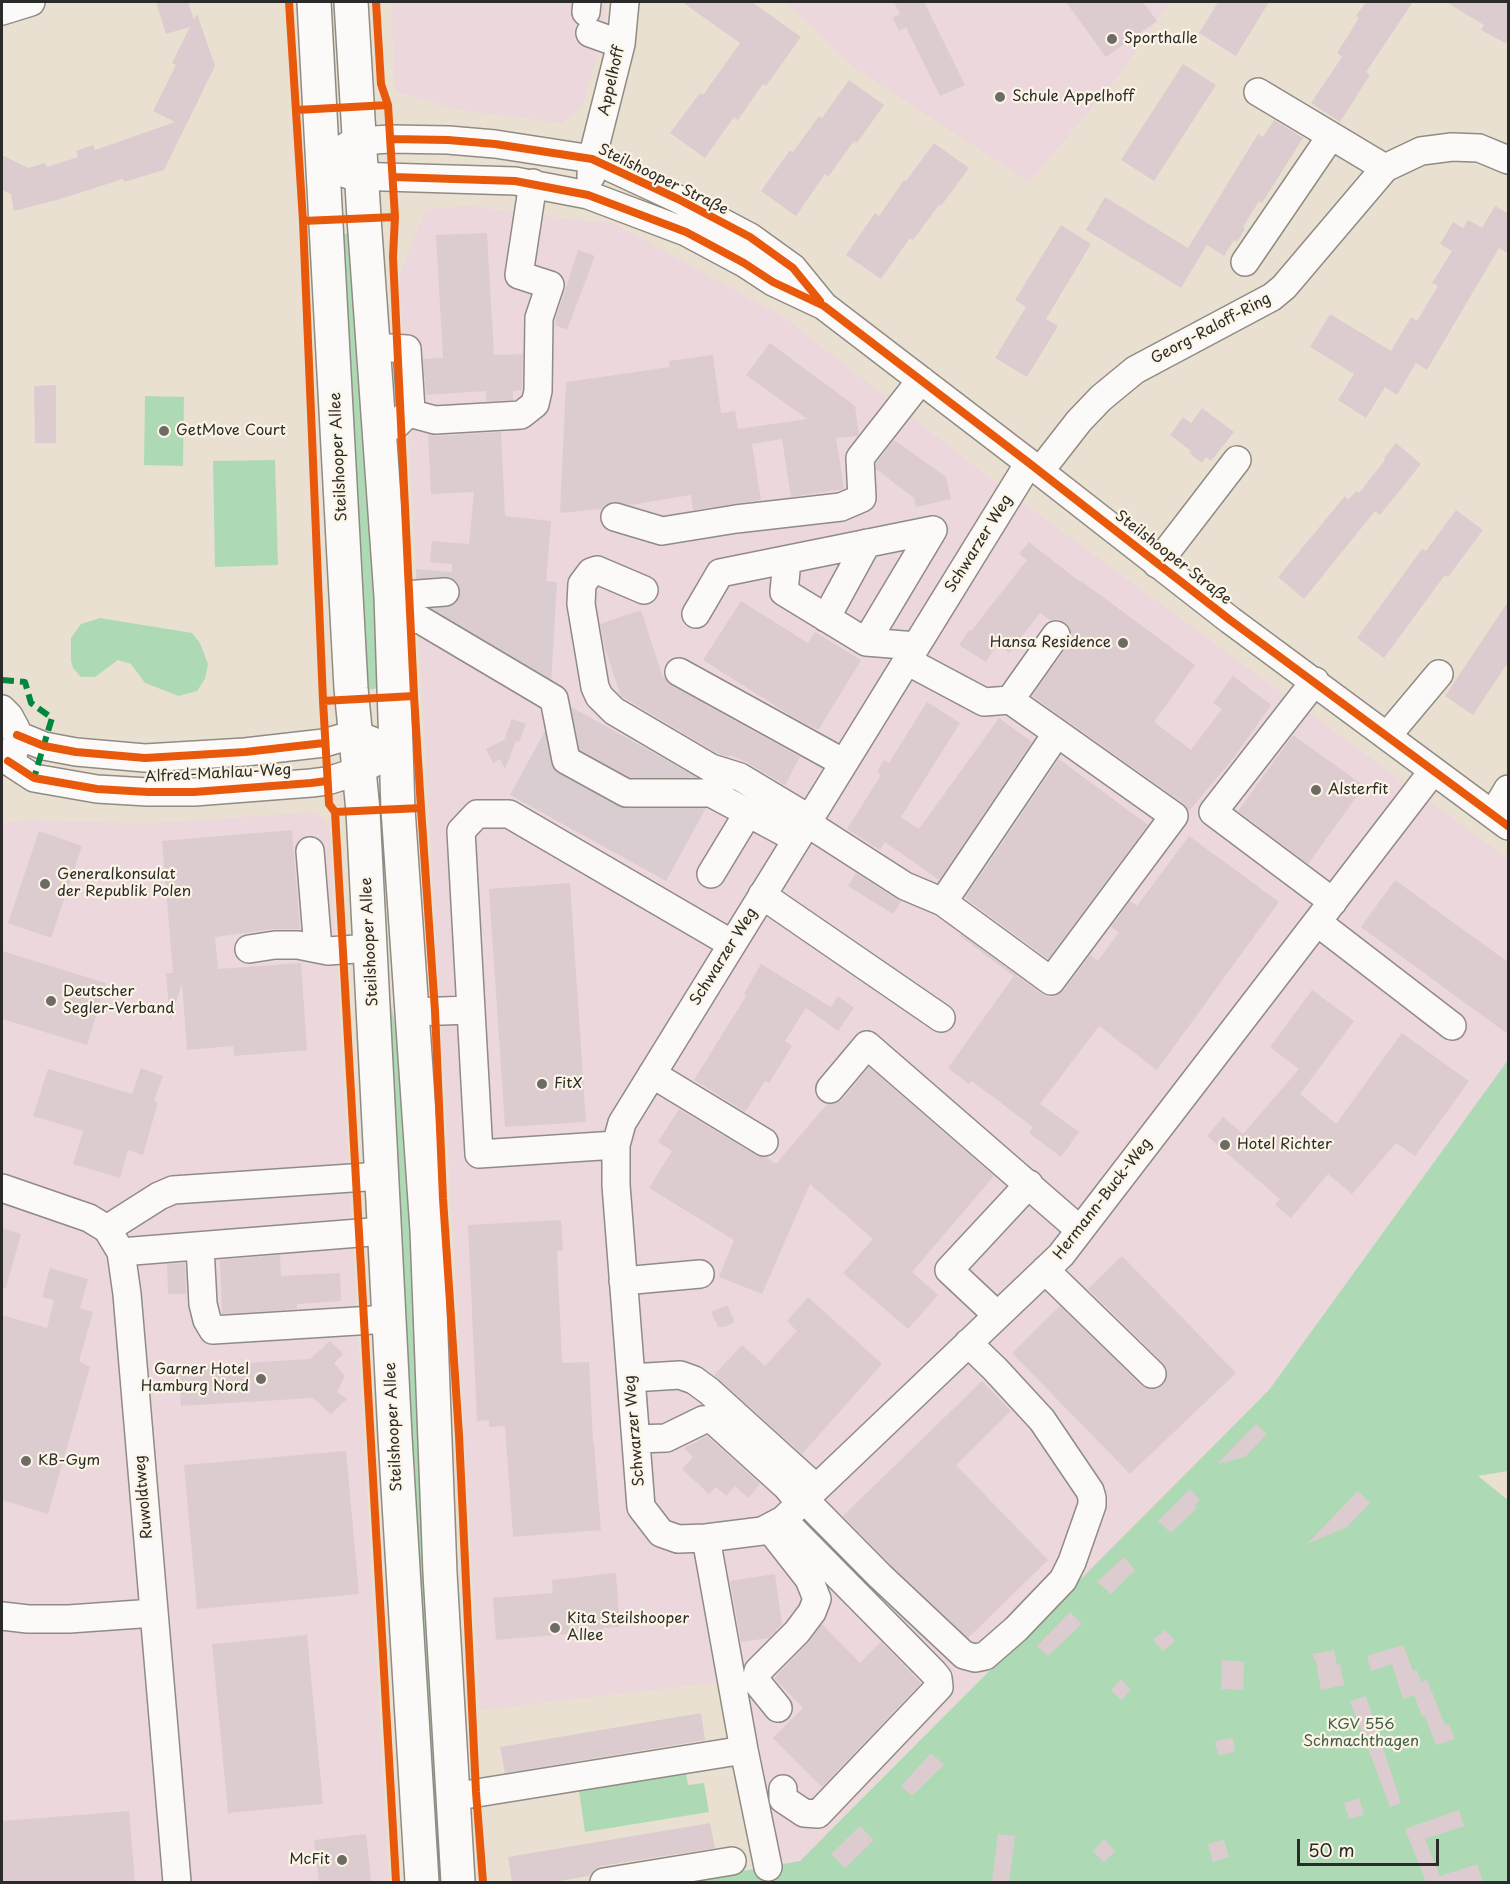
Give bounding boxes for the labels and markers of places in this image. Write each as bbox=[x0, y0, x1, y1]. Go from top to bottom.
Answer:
place label: Sporthalle bbox=[1124, 30, 1198, 48]
marker: Sporthalle bbox=[1105, 32, 1119, 46]
place label: Schule Appelhoff bbox=[1012, 88, 1134, 106]
marker: Schule Appelhoff bbox=[993, 90, 1007, 104]
place label: GetMove Court bbox=[176, 422, 286, 440]
marker: GetMove Court bbox=[157, 424, 171, 438]
place label: Hansa Residence bbox=[990, 634, 1111, 652]
marker: Hansa Residence bbox=[1116, 636, 1130, 650]
place label: Alsterfit bbox=[1328, 781, 1388, 799]
marker: Alsterfit bbox=[1309, 783, 1323, 797]
place label: Generalkonsulat der Republik Polen bbox=[57, 866, 191, 901]
marker: Generalkonsulat der Republik Polen bbox=[38, 877, 52, 891]
place label: Deutscher Segler-Verband bbox=[63, 983, 174, 1018]
marker: Deutscher Segler-Verband bbox=[44, 994, 58, 1008]
place label: FitX bbox=[554, 1075, 582, 1093]
marker: FitX bbox=[535, 1077, 549, 1091]
place label: Hotel Richter bbox=[1237, 1136, 1332, 1154]
marker: Hotel Richter bbox=[1218, 1138, 1232, 1152]
place label: Garner Hotel Hamburg Nord bbox=[141, 1361, 249, 1396]
marker: Garner Hotel Hamburg Nord bbox=[254, 1372, 268, 1386]
place label: KB-Gym bbox=[38, 1452, 100, 1470]
marker: KB-Gym bbox=[19, 1454, 33, 1468]
place label: Kita Steilshooper Allee bbox=[567, 1610, 689, 1645]
marker: Kita Steilshooper Allee bbox=[548, 1621, 562, 1635]
place label: McFit bbox=[289, 1851, 330, 1869]
marker: McFit bbox=[335, 1853, 349, 1867]

